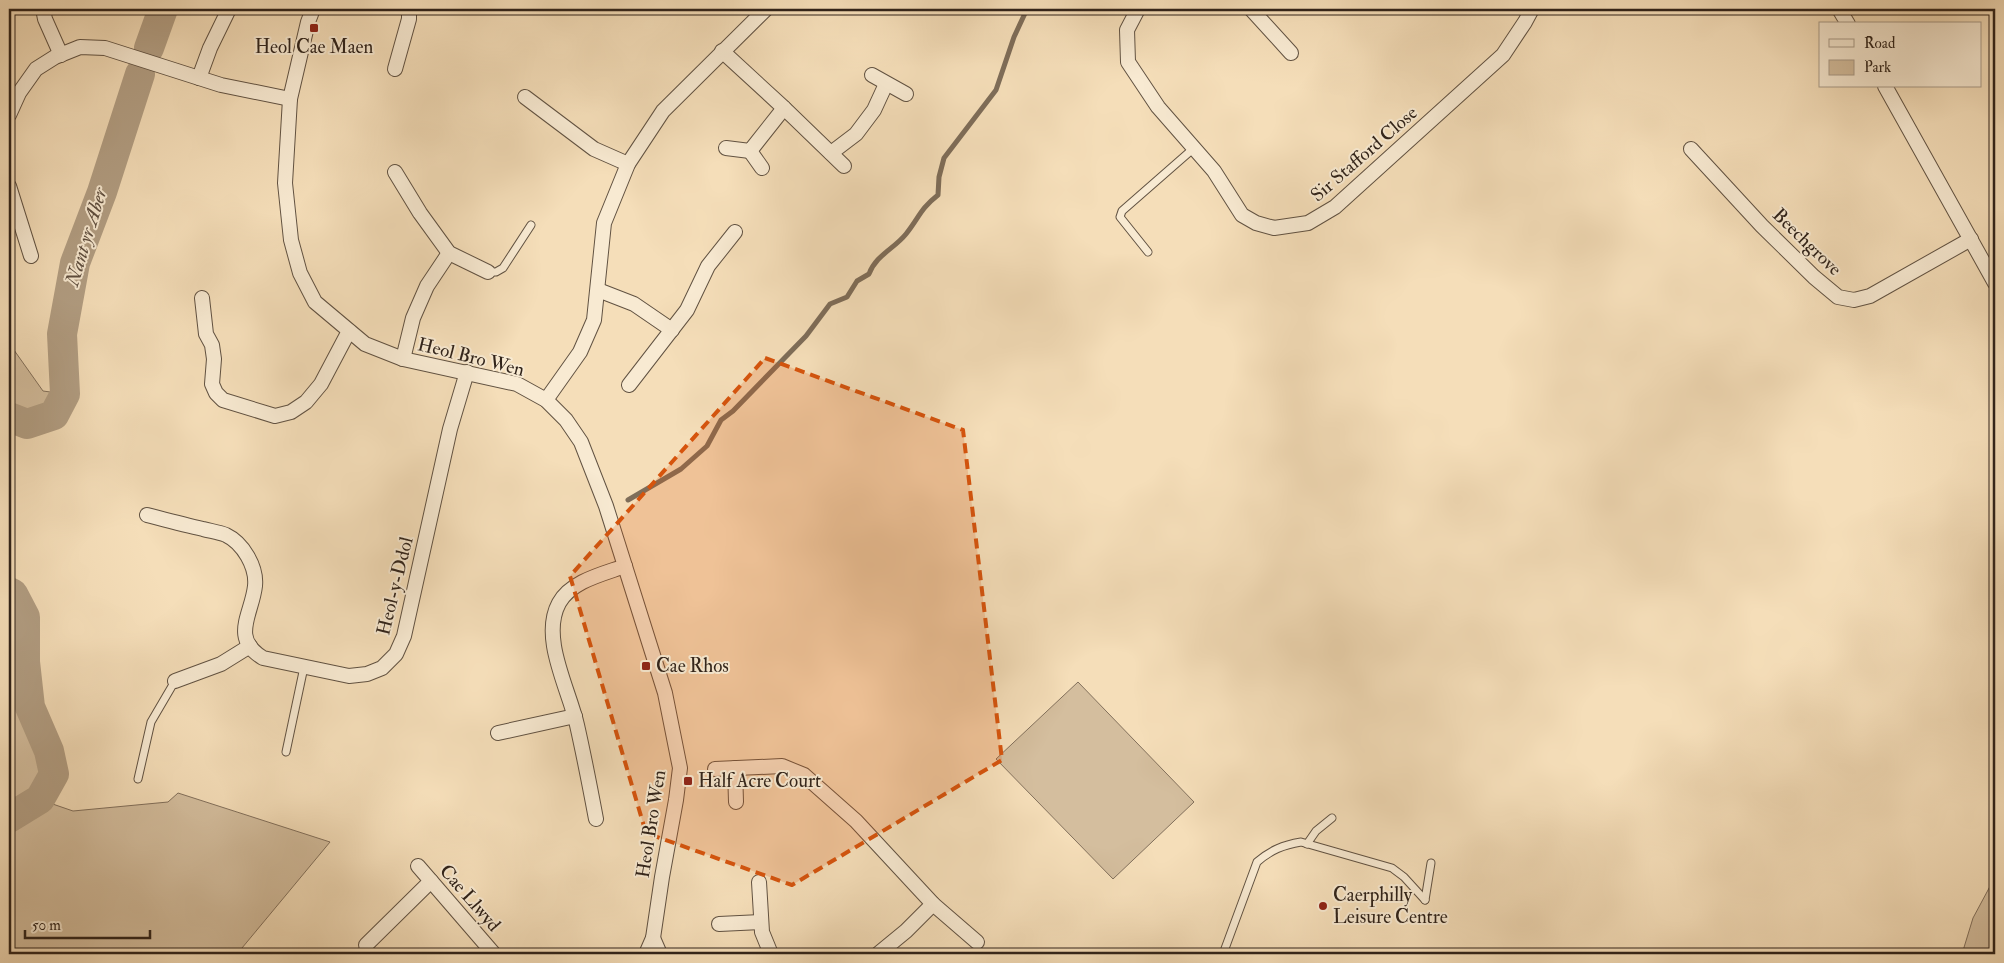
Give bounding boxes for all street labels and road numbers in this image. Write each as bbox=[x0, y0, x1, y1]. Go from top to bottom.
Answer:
street label: Sir Stafford Close bbox=[1306, 101, 1422, 207]
street label: Beechgrove bbox=[1767, 203, 1847, 281]
street label: Heol Bro Wen bbox=[415, 332, 527, 382]
street label: Heol-y-Ddol bbox=[371, 534, 419, 638]
street label: Heol Bro Wen bbox=[631, 768, 671, 880]
street label: Cae Llwyd bbox=[434, 859, 506, 937]

